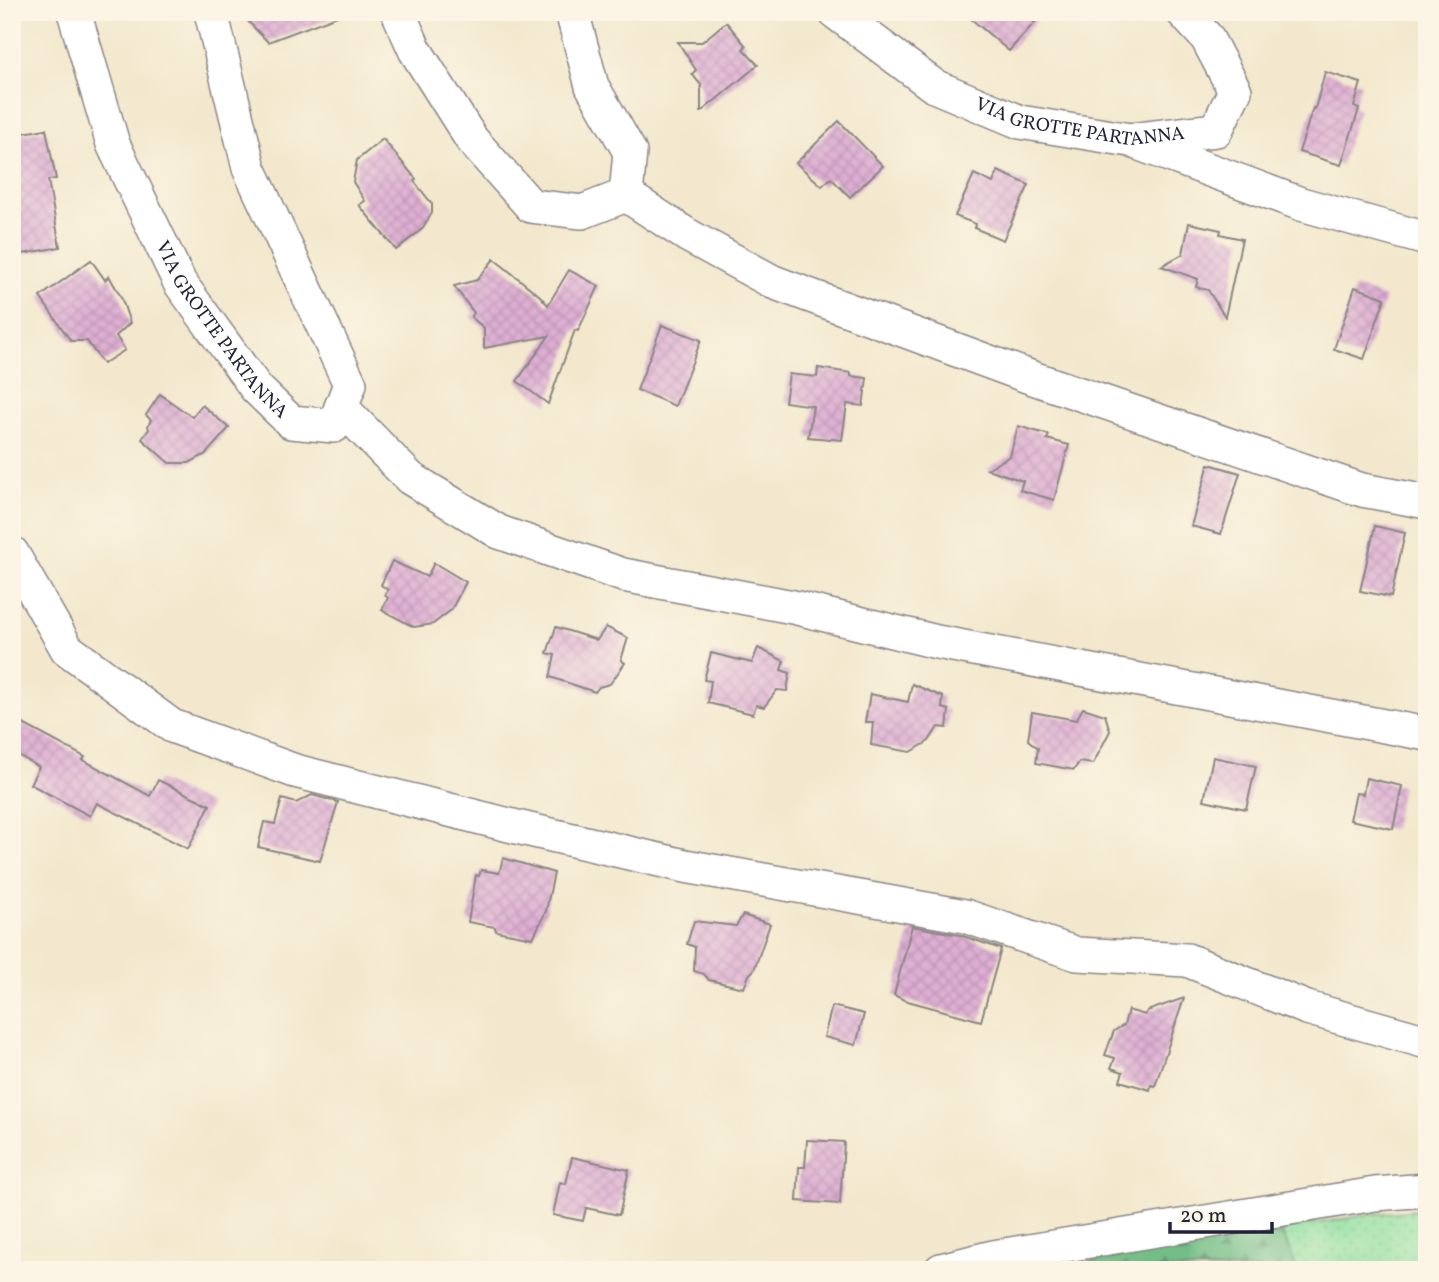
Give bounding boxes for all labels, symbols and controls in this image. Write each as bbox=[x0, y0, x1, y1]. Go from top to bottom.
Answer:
street label: VIA GROTTE PARTANNA bbox=[971, 92, 1186, 153]
street label: VIA GROTTE PARTANNA bbox=[149, 237, 293, 425]
scale bar bbox=[1170, 1191, 1271, 1235]
text: 20 m bbox=[1180, 1202, 1226, 1231]

